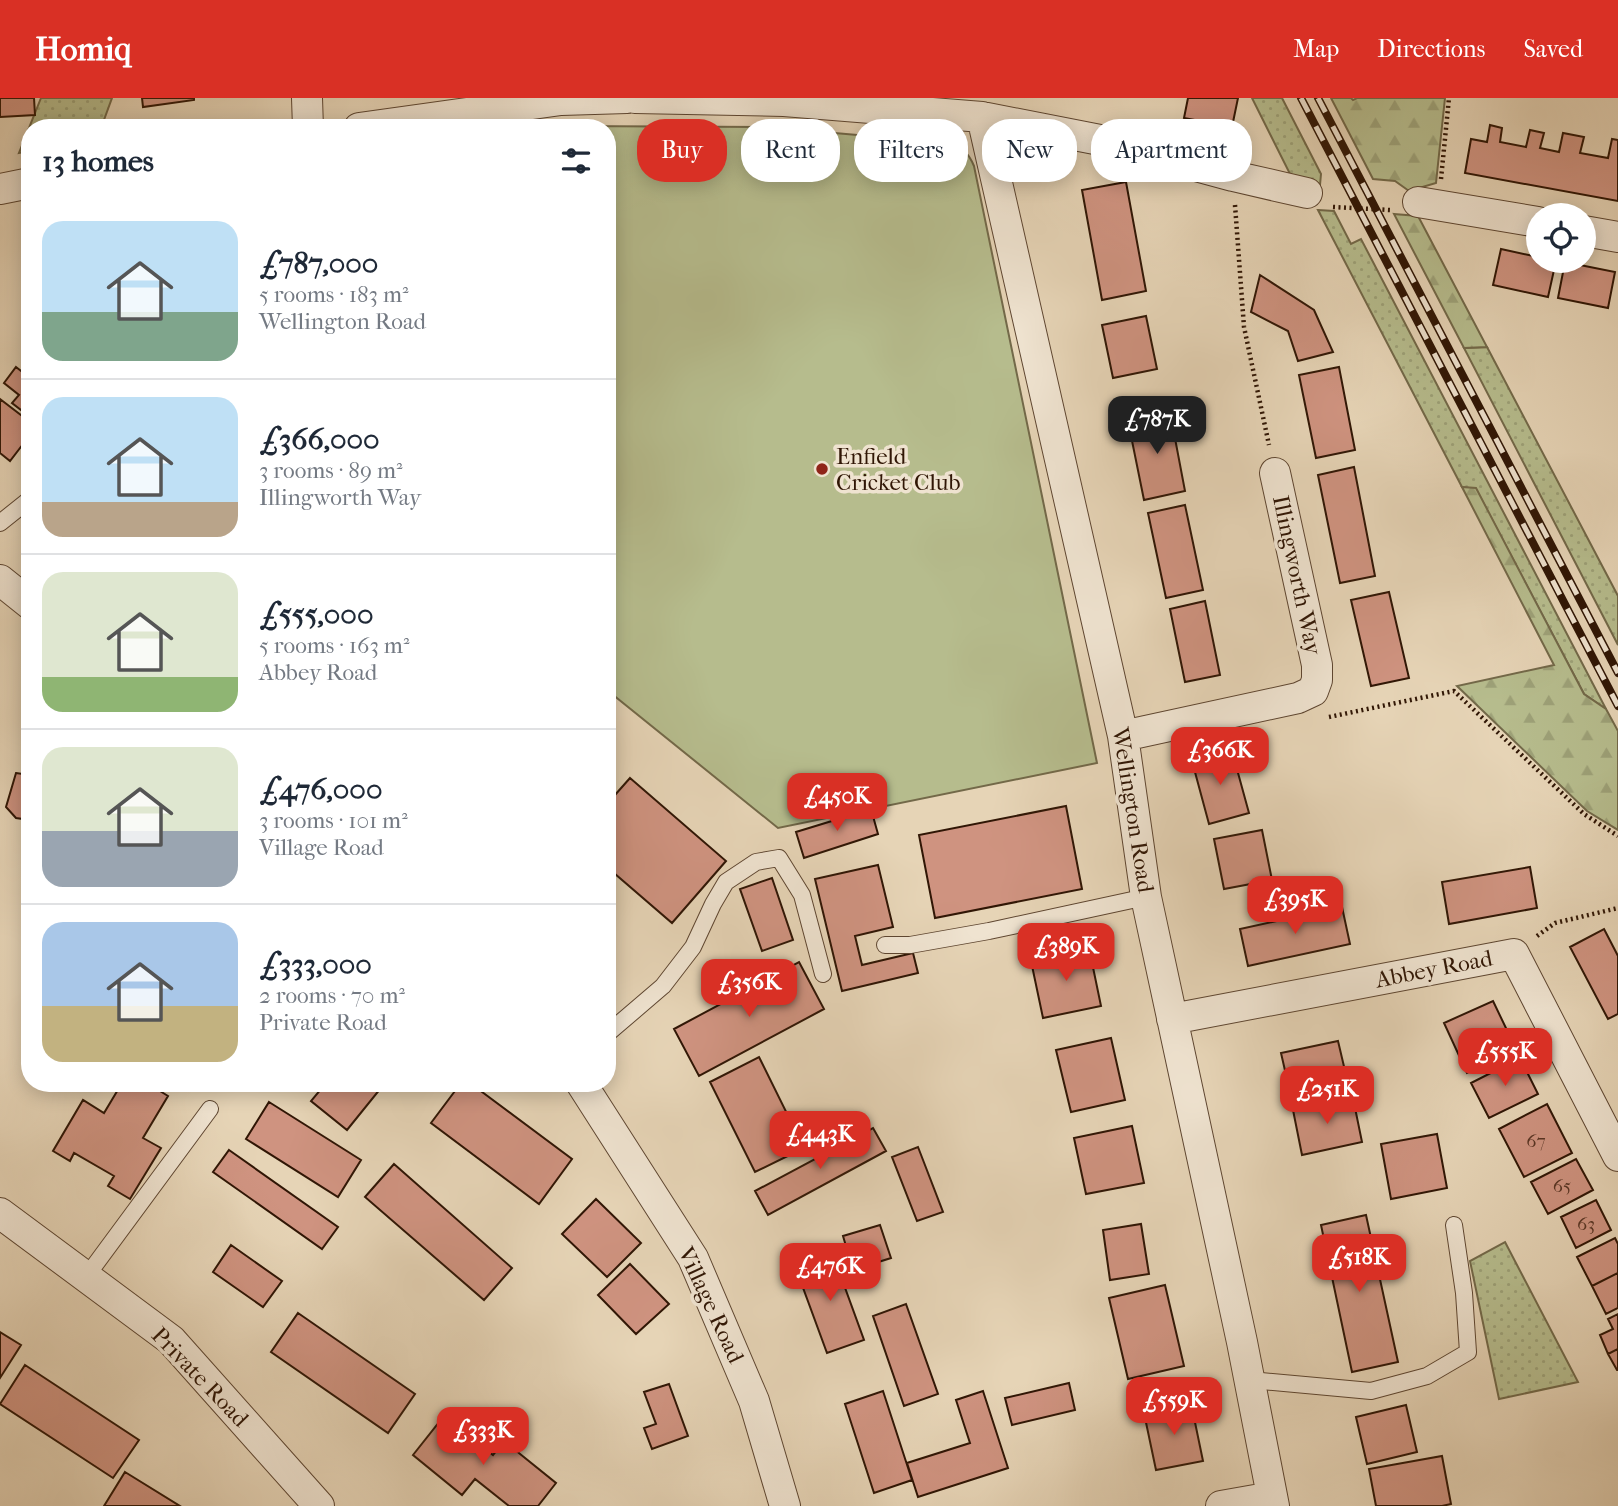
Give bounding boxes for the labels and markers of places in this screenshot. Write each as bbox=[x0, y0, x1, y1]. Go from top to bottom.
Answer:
pin: £787K bbox=[1108, 396, 1206, 456]
place label: Enfield Cricket Club bbox=[836, 443, 961, 496]
marker: Enfield Cricket Club bbox=[814, 461, 830, 477]
pin: £366K bbox=[1171, 728, 1269, 787]
pin: £450K bbox=[788, 774, 886, 833]
pin: £395K bbox=[1246, 876, 1344, 936]
pin: £389K bbox=[1017, 924, 1115, 983]
pin: £356K bbox=[700, 960, 798, 1019]
pin: £555K bbox=[1456, 1028, 1554, 1088]
pin: £251K bbox=[1278, 1066, 1376, 1126]
pin: £443K bbox=[771, 1112, 869, 1171]
pin: £518K bbox=[1310, 1234, 1408, 1294]
pin: £476K bbox=[781, 1244, 879, 1303]
pin: £559K bbox=[1125, 1378, 1223, 1437]
pin: £333K bbox=[434, 1408, 532, 1467]

